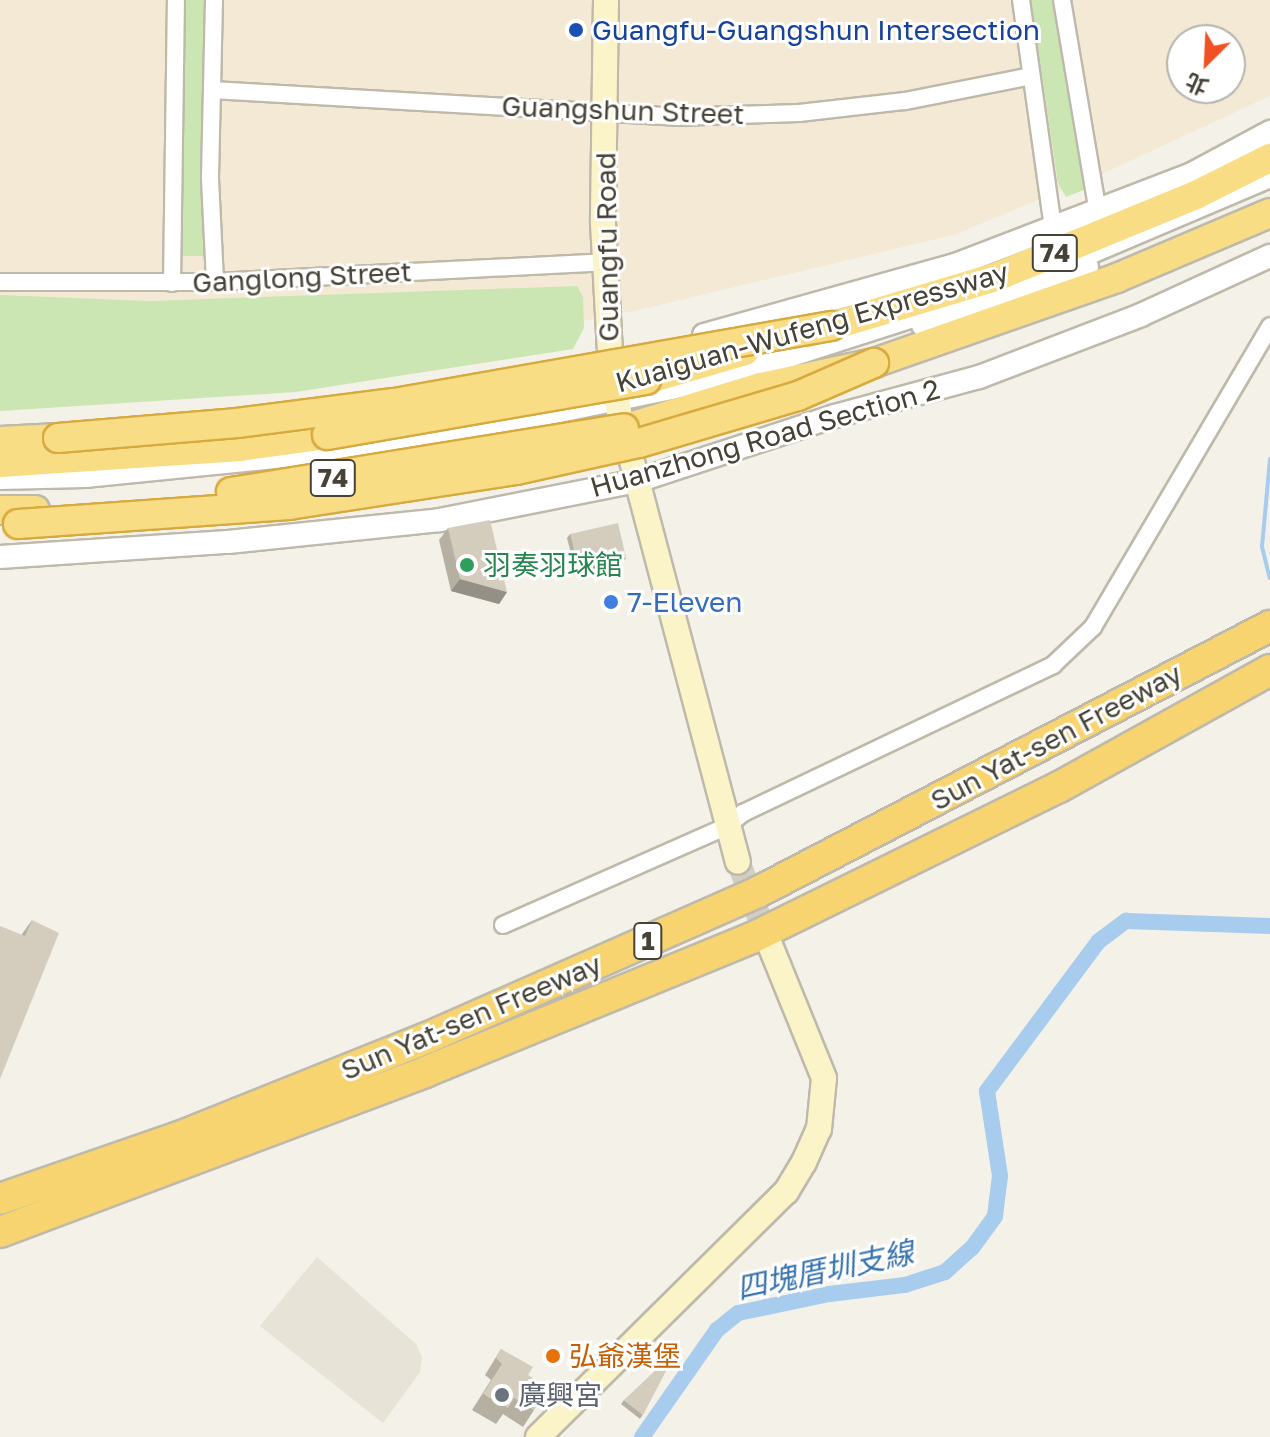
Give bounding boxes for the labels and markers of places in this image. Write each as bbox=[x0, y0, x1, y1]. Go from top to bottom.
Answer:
place label: Guangfu-Guangshun Intersection bbox=[592, 13, 1040, 47]
marker: Guangfu-Guangshun Intersection bbox=[567, 21, 585, 39]
place label: 羽奏羽球館 bbox=[483, 548, 623, 582]
marker: 羽奏羽球館 bbox=[458, 556, 476, 574]
place label: 7-Eleven bbox=[627, 585, 742, 619]
marker: 7-Eleven bbox=[602, 593, 620, 611]
place label: 弘爺漢堡 bbox=[569, 1339, 681, 1373]
marker: 弘爺漢堡 bbox=[544, 1347, 562, 1365]
place label: 廣興宮 bbox=[518, 1378, 602, 1412]
marker: 廣興宮 bbox=[493, 1386, 511, 1404]

